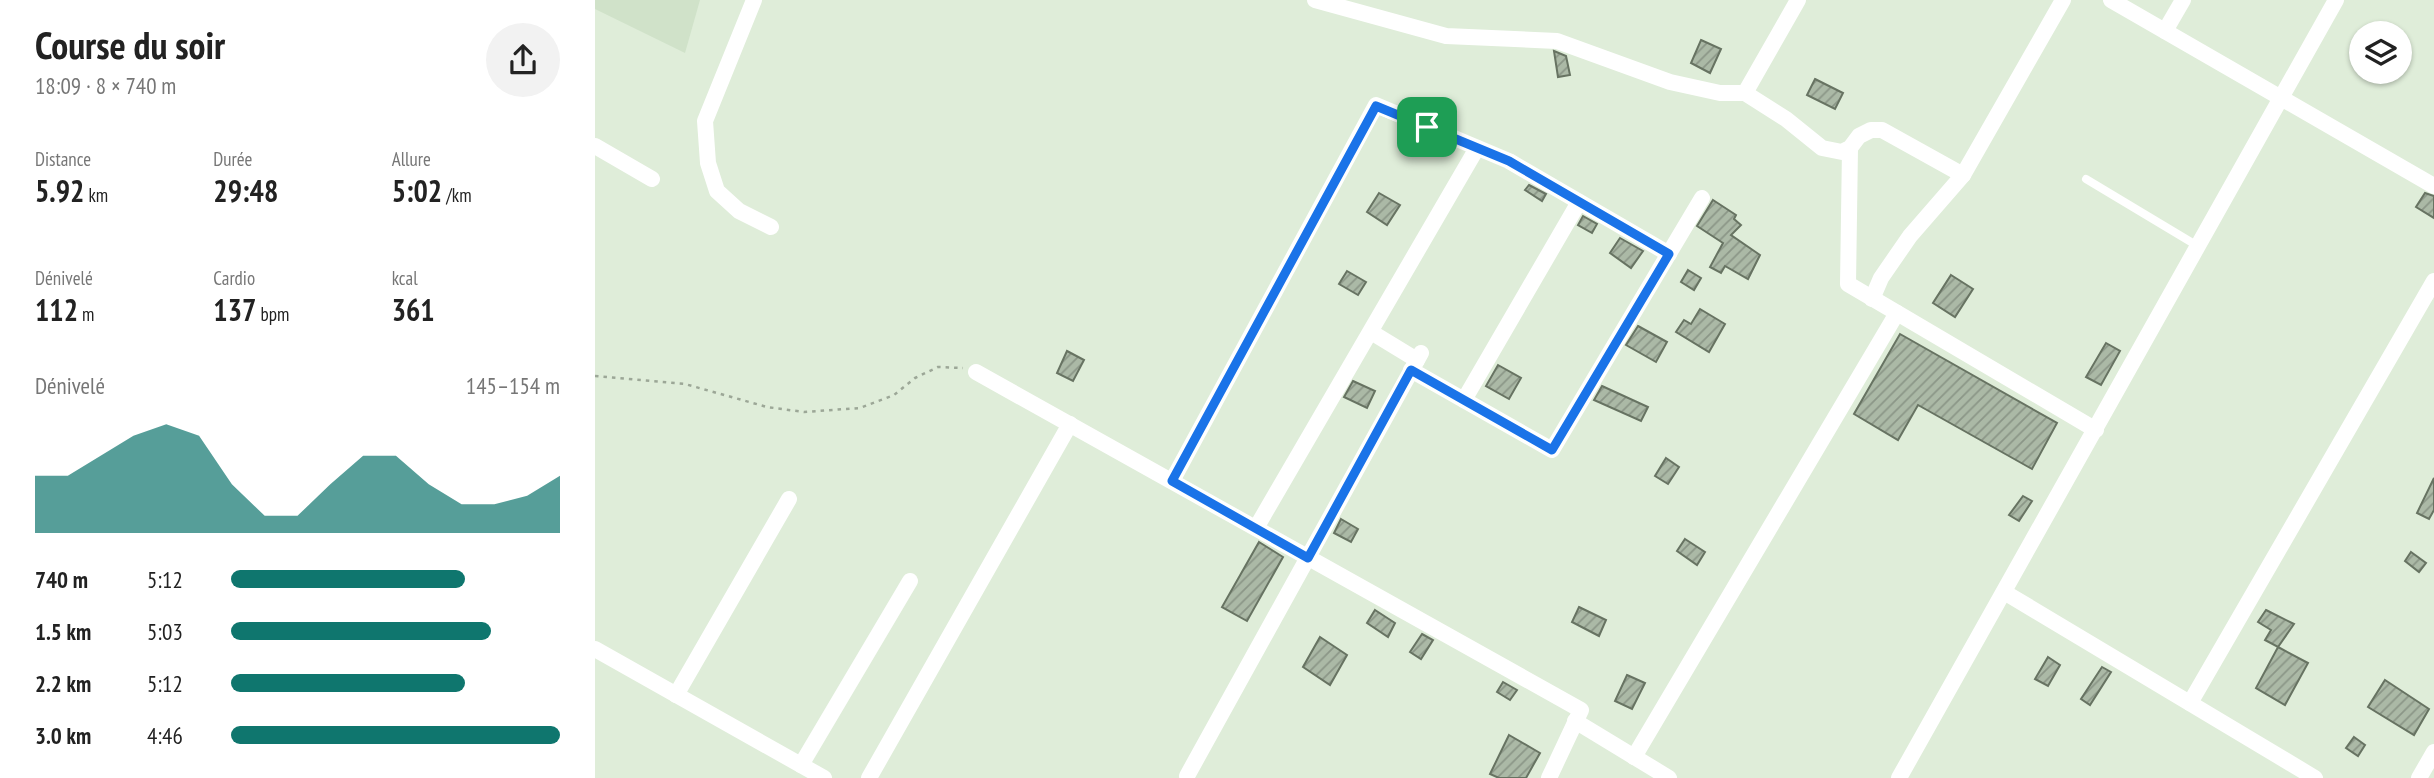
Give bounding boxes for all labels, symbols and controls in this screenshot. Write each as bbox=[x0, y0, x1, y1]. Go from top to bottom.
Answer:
text: Course du soir bbox=[35, 20, 225, 69]
map controls bbox=[2349, 21, 2412, 84]
button: layers bbox=[2349, 21, 2412, 84]
button: share bbox=[486, 23, 560, 97]
text: 18:09 · 8 × 740 m bbox=[35, 71, 176, 100]
pin bbox=[1397, 97, 1457, 157]
icon: arrive bbox=[1408, 108, 1446, 146]
text: Distance bbox=[35, 147, 91, 171]
text: Durée bbox=[213, 147, 252, 171]
text: Allure bbox=[392, 147, 431, 171]
text: 5.92 bbox=[35, 171, 84, 210]
text: 29:48 bbox=[213, 171, 278, 210]
text: 5:02 bbox=[392, 171, 442, 210]
text: km bbox=[84, 183, 108, 207]
text: /km bbox=[442, 183, 472, 207]
text: Dénivelé bbox=[35, 266, 93, 290]
text: Cardio bbox=[213, 266, 255, 290]
text: kcal bbox=[392, 266, 418, 290]
text: 112 bbox=[35, 290, 78, 329]
text: 137 bbox=[213, 290, 256, 329]
text: 361 bbox=[392, 290, 435, 329]
text: m bbox=[78, 302, 94, 326]
text: bpm bbox=[256, 302, 289, 326]
text: Dénivelé bbox=[35, 371, 105, 400]
text: 145–154 m bbox=[466, 371, 560, 400]
text: 740 m bbox=[35, 565, 88, 594]
text: 5:12 bbox=[147, 565, 183, 594]
text: 1.5 km bbox=[35, 617, 91, 646]
text: 5:03 bbox=[147, 617, 183, 646]
text: 2.2 km bbox=[35, 669, 91, 698]
text: 5:12 bbox=[147, 669, 183, 698]
text: 3.0 km bbox=[35, 721, 91, 750]
text: 4:46 bbox=[147, 721, 183, 750]

